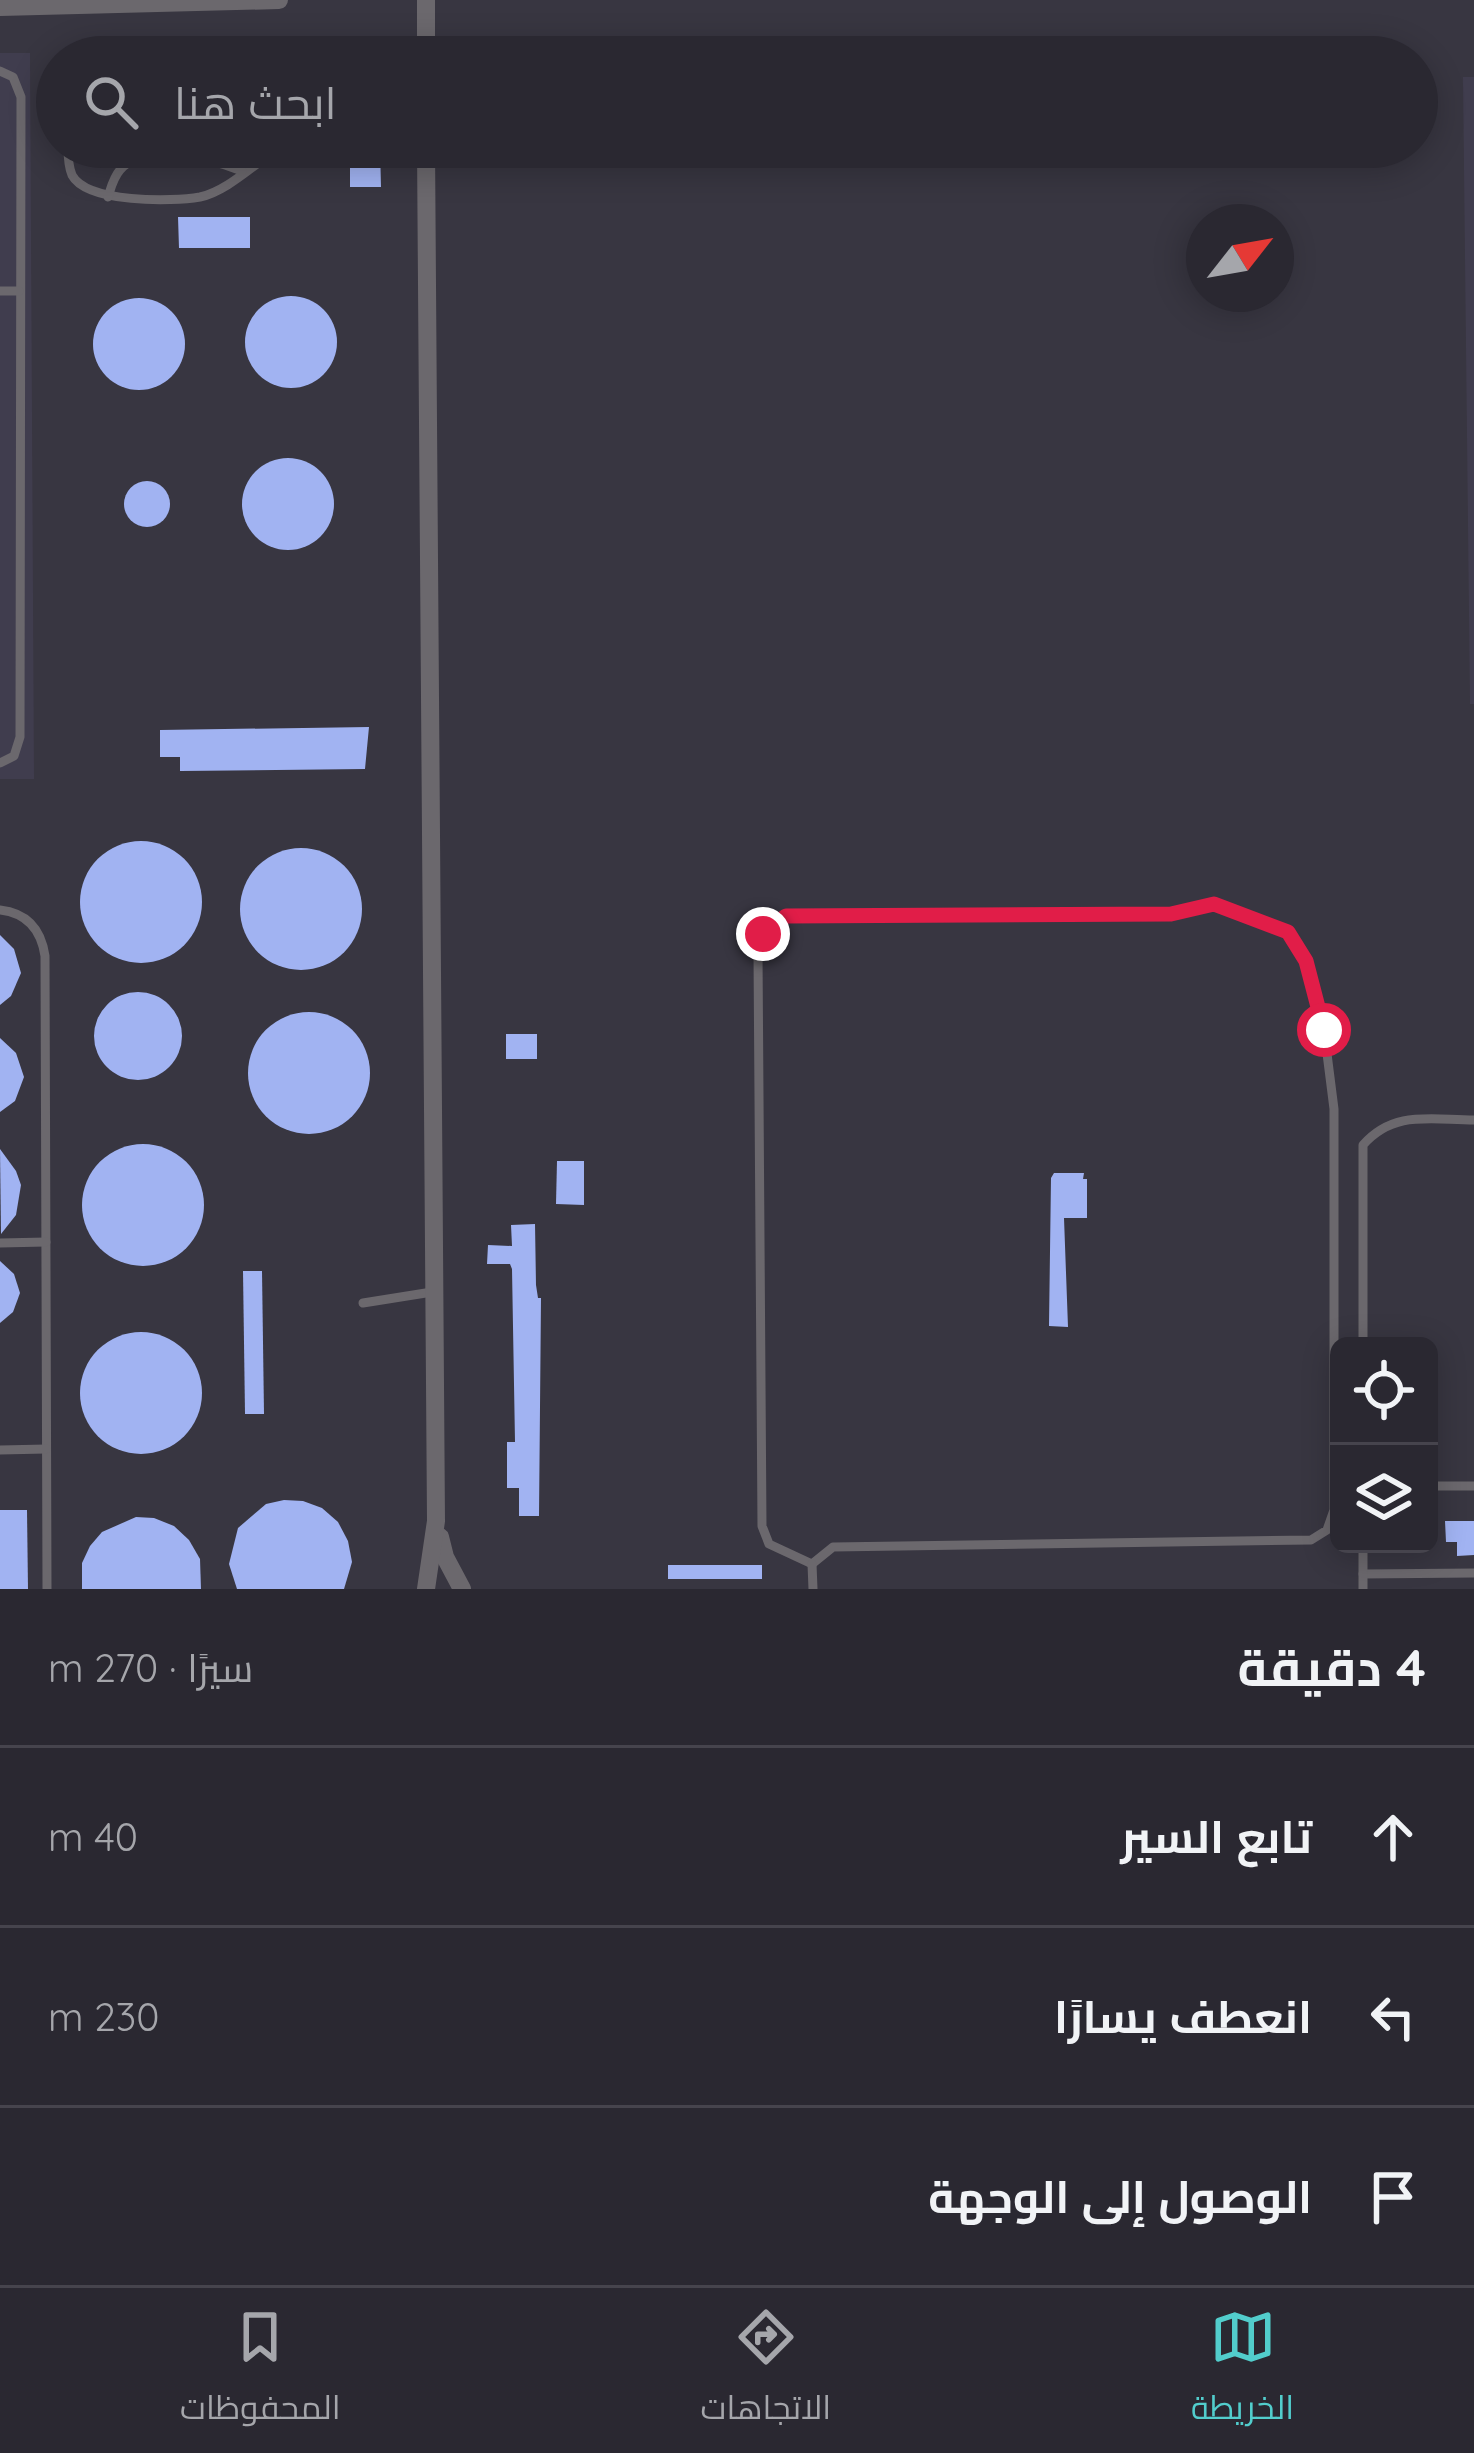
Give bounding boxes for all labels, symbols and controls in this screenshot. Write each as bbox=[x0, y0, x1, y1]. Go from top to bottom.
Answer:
search box bbox=[36, 36, 1438, 168]
icon: search bbox=[78, 69, 144, 135]
text: ابحث هنا bbox=[174, 74, 337, 130]
north arrow bbox=[1186, 204, 1294, 312]
route end bbox=[736, 907, 790, 961]
route start bbox=[1297, 1003, 1351, 1057]
map controls bbox=[1330, 1337, 1438, 1553]
button: locate bbox=[1330, 1337, 1438, 1445]
button: layers bbox=[1330, 1445, 1438, 1553]
text: 4 دقيقة bbox=[1238, 1635, 1426, 1699]
text: سيرًا · 270 m bbox=[48, 1643, 253, 1692]
icon: ahead bbox=[1360, 1804, 1426, 1870]
text: تابع السير bbox=[1120, 1808, 1312, 1864]
text: 40 m bbox=[48, 1812, 138, 1861]
icon: left bbox=[1360, 1984, 1426, 2050]
text: انعطف يسارًا bbox=[1054, 1988, 1312, 2044]
text: 230 m bbox=[48, 1992, 159, 2041]
icon: arrive bbox=[1360, 2164, 1426, 2230]
text: الوصول إلى الوجهة bbox=[928, 2168, 1312, 2224]
tab: المحفوظات bbox=[180, 2304, 341, 2438]
tab: الاتجاهات bbox=[700, 2304, 831, 2438]
tab: الخريطة bbox=[1191, 2304, 1294, 2438]

